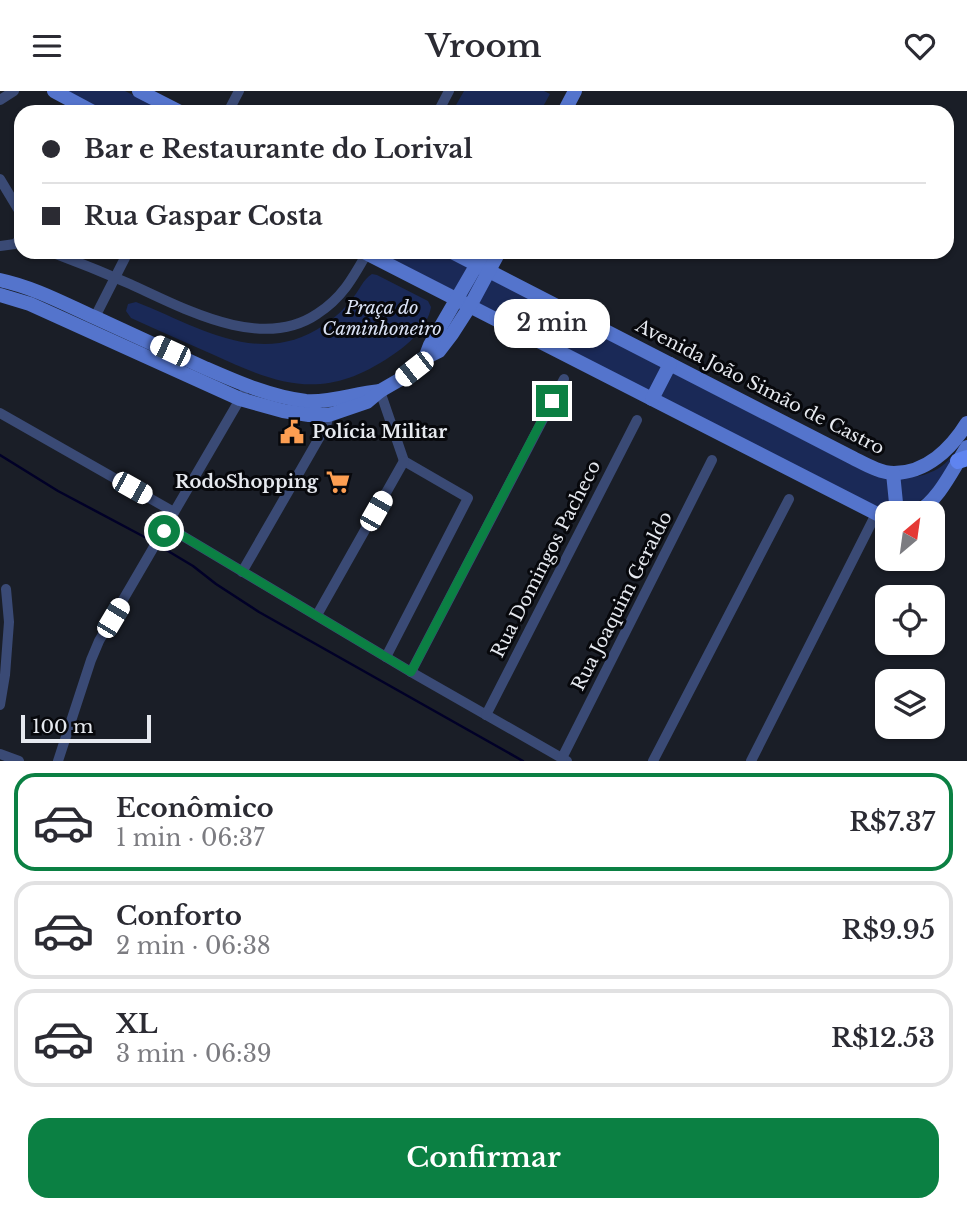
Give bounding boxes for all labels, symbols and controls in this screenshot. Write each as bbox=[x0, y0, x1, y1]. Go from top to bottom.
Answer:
text: Vroom bbox=[425, 26, 542, 66]
icon: menu bbox=[28, 27, 66, 65]
icon: heart bbox=[901, 27, 939, 65]
text: Bar e Restaurante do Lorival bbox=[84, 133, 473, 165]
text: Rua Gaspar Costa bbox=[84, 200, 323, 232]
park label: Praça do Caminhoneiro bbox=[322, 297, 442, 340]
callout: 2 min bbox=[494, 299, 610, 349]
text: 2 min bbox=[517, 309, 587, 337]
street label: Avenida João Simão de Castro bbox=[631, 314, 888, 459]
car bbox=[147, 333, 194, 369]
car bbox=[391, 348, 438, 390]
route end bbox=[536, 385, 568, 417]
public building icon: Polícia Militar bbox=[278, 418, 306, 446]
place label: Polícia Militar bbox=[312, 421, 447, 443]
street label: Rua Domingos Pacheco bbox=[487, 457, 605, 661]
supermarket icon: RodoShopping bbox=[324, 468, 352, 496]
car bbox=[109, 469, 156, 507]
place label: RodoShopping bbox=[175, 471, 319, 493]
car bbox=[357, 488, 396, 534]
north arrow bbox=[875, 501, 945, 571]
map controls bbox=[875, 501, 945, 739]
street label: Rua Joaquim Geraldo bbox=[567, 508, 677, 694]
route start bbox=[148, 515, 180, 547]
button: locate bbox=[875, 585, 945, 655]
car bbox=[94, 595, 133, 641]
button: layers bbox=[875, 669, 945, 739]
scale bar bbox=[21, 711, 150, 743]
text: 100 m bbox=[32, 715, 93, 738]
icon: car bbox=[32, 791, 95, 854]
text: Econômico bbox=[116, 792, 274, 824]
text: R$7.37 bbox=[849, 806, 935, 838]
text: 1 min · 06:37 bbox=[116, 824, 264, 852]
icon: car bbox=[32, 899, 95, 962]
text: Conforto bbox=[116, 900, 242, 932]
text: R$9.95 bbox=[842, 914, 935, 946]
text: 2 min · 06:38 bbox=[116, 932, 271, 960]
icon: car bbox=[32, 1007, 95, 1070]
text: XL bbox=[116, 1008, 158, 1040]
text: R$12.53 bbox=[831, 1022, 935, 1054]
text: 3 min · 06:39 bbox=[116, 1040, 272, 1068]
button: Confirmar bbox=[28, 1118, 939, 1198]

